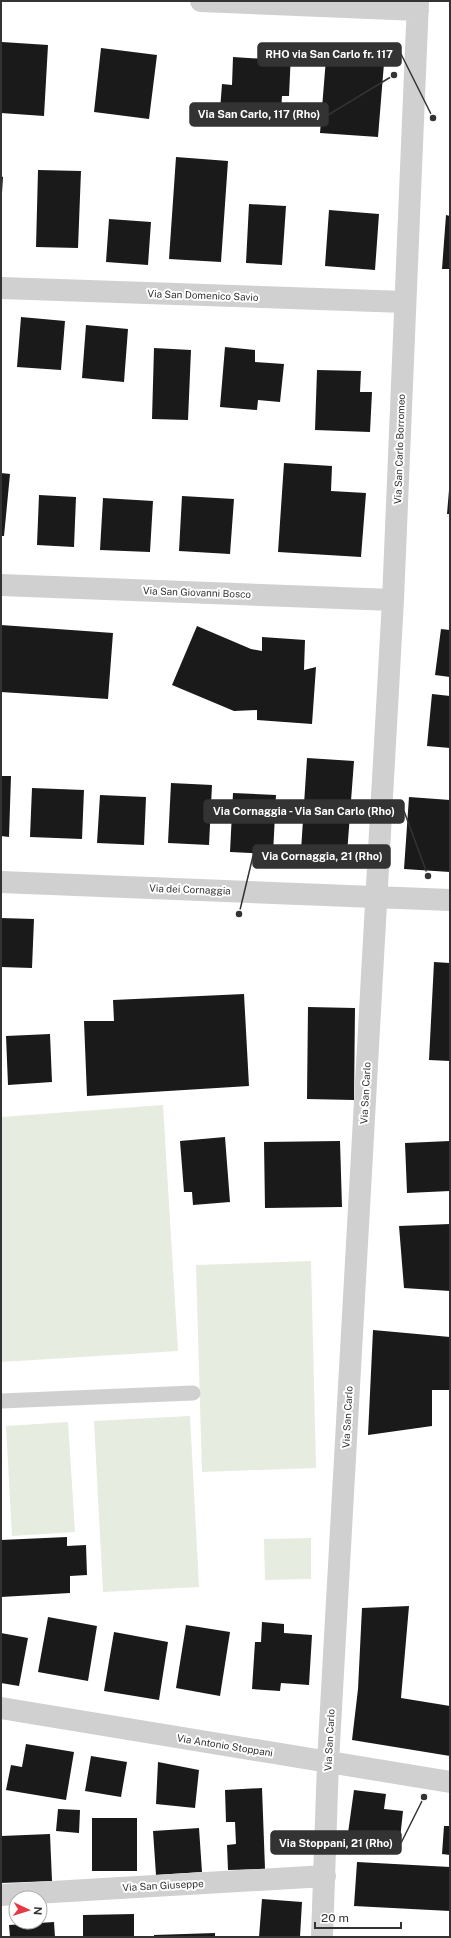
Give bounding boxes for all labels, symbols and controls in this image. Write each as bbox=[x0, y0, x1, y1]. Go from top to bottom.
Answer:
callout: RHO via San Carlo fr. 117 bbox=[258, 43, 401, 66]
text: RHO via San Carlo fr. 117 bbox=[265, 48, 393, 60]
callout: Via San Carlo, 117 (Rho) bbox=[190, 103, 328, 126]
text: Via San Carlo, 117 (Rho) bbox=[198, 108, 320, 120]
street label: Via San Domenico Savio bbox=[147, 287, 259, 303]
street label: Via San Carlo Borromeo bbox=[391, 393, 407, 504]
street label: Via San Giovanni Bosco bbox=[143, 584, 252, 600]
callout: Via Cornaggia - Via San Carlo (Rho) bbox=[204, 800, 404, 823]
text: Via Cornaggia - Via San Carlo (Rho) bbox=[213, 805, 395, 817]
callout: Via Cornaggia, 21 (Rho) bbox=[253, 845, 390, 868]
text: Via Cornaggia, 21 (Rho) bbox=[261, 850, 383, 862]
street label: Via dei Cornaggia bbox=[149, 882, 231, 896]
street label: Via San Carlo bbox=[357, 1061, 373, 1124]
street label: Via San Carlo bbox=[339, 1385, 355, 1448]
street label: Via San Carlo bbox=[321, 1708, 337, 1771]
street label: Via Antonio Stoppani bbox=[176, 1731, 274, 1759]
callout: Via Stoppani, 21 (Rho) bbox=[271, 1831, 401, 1854]
text: Via Stoppani, 21 (Rho) bbox=[279, 1837, 393, 1849]
street label: Via San Giuseppe bbox=[122, 1877, 204, 1893]
north arrow bbox=[8, 1890, 48, 1930]
scale bar bbox=[315, 1904, 401, 1930]
text: N bbox=[32, 1906, 44, 1915]
text: 20 m bbox=[321, 1911, 349, 1925]

